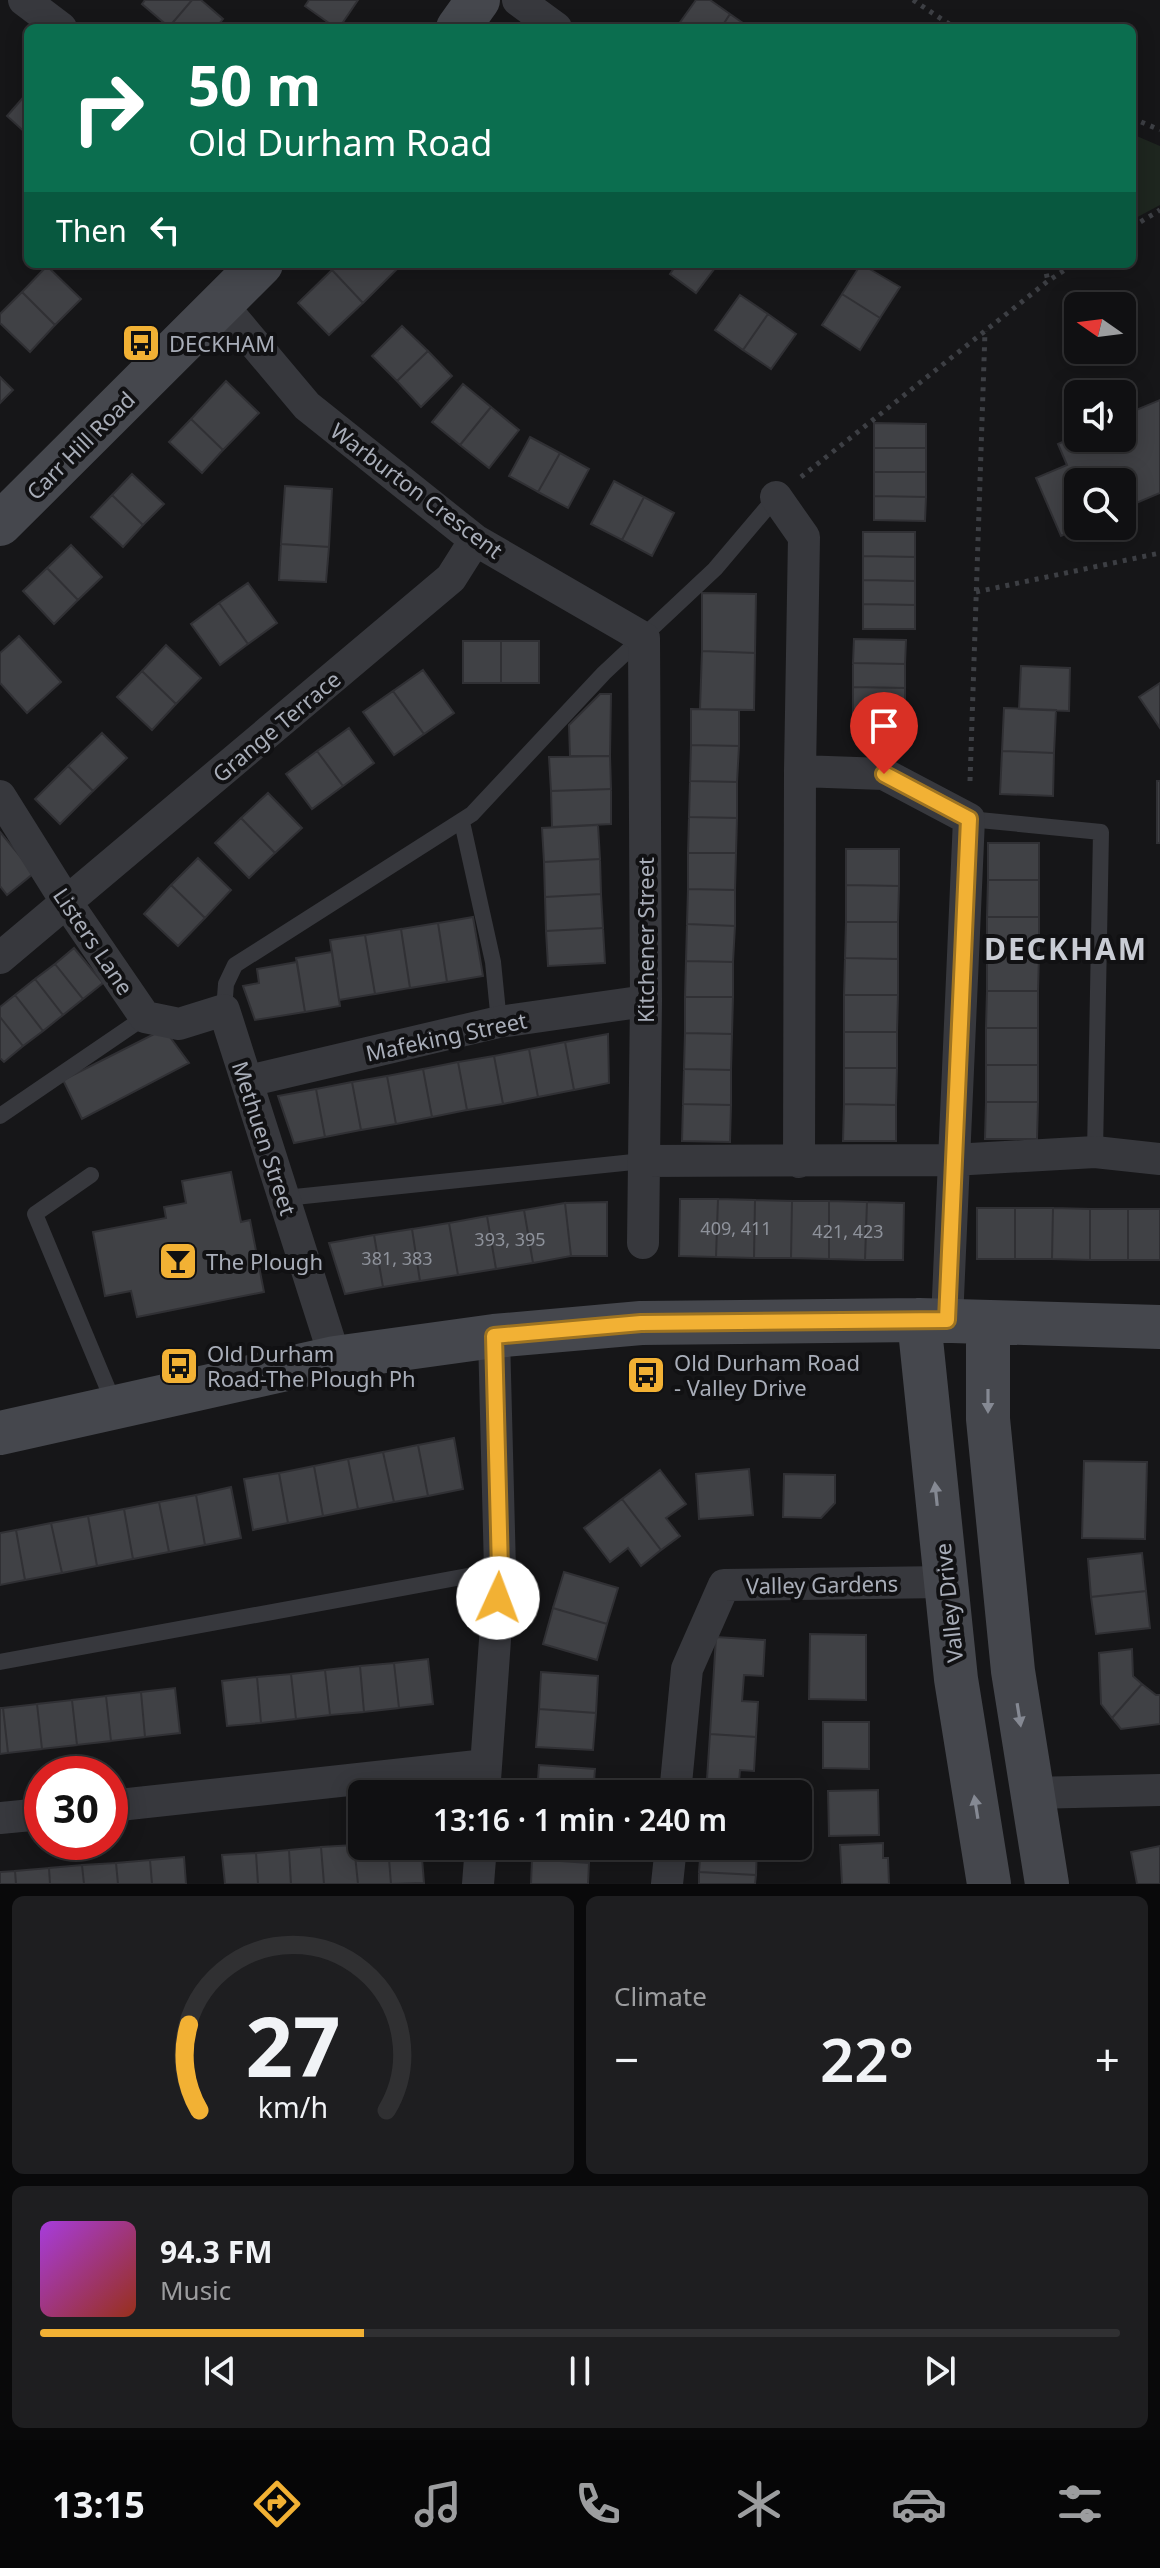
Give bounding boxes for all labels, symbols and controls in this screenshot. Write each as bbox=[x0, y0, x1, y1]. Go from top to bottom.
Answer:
text: 50 m bbox=[188, 46, 321, 122]
icon: right bbox=[56, 56, 160, 160]
text: Old Durham Road bbox=[188, 118, 492, 167]
icon: left bbox=[143, 208, 187, 252]
text: Then bbox=[56, 210, 127, 251]
north arrow bbox=[1064, 292, 1136, 364]
map controls bbox=[1064, 292, 1136, 540]
bus stop icon: DECKHAM bbox=[120, 322, 162, 364]
place label: DECKHAM bbox=[169, 328, 275, 358]
button: sound bbox=[1064, 380, 1136, 452]
street label: Carr Hill Road bbox=[19, 384, 141, 506]
street label: Warburton Crescent bbox=[325, 415, 509, 565]
button: search bbox=[1064, 468, 1136, 540]
street label: Grange Terrace bbox=[206, 664, 346, 788]
pin bbox=[850, 692, 918, 774]
icon: arrive bbox=[862, 704, 906, 748]
street label: Kitchener Street bbox=[630, 857, 660, 1023]
street label: Listers Lane bbox=[47, 881, 141, 1001]
district label: DECKHAM bbox=[984, 928, 1148, 969]
street label: Mafeking Street bbox=[363, 1004, 529, 1068]
street label: Methuen Street bbox=[226, 1057, 304, 1219]
house number: 409, 411 bbox=[700, 1216, 772, 1240]
house number: 421, 423 bbox=[812, 1219, 884, 1243]
house number: 393, 395 bbox=[474, 1227, 546, 1251]
bar icon: The Plough bbox=[157, 1240, 199, 1282]
place label: The Plough bbox=[206, 1246, 323, 1276]
house number: 381, 383 bbox=[361, 1246, 433, 1270]
place label: Old Durham Road-The Plough Ph bbox=[207, 1338, 416, 1393]
bus stop icon: Old Durham Road-The Plough Ph bbox=[158, 1345, 200, 1387]
place label: Old Durham Road - Valley Drive bbox=[674, 1347, 860, 1402]
bus stop icon: Old Durham Road - Valley Drive bbox=[625, 1354, 667, 1396]
one-way arrow bbox=[982, 1389, 994, 1414]
one-way arrow bbox=[929, 1481, 942, 1506]
street label: Valley Drive bbox=[927, 1542, 969, 1664]
position arrow bbox=[456, 1556, 540, 1640]
street label: Valley Gardens bbox=[746, 1568, 898, 1600]
one-way arrow bbox=[1013, 1703, 1026, 1728]
speed limit sign: 30 bbox=[24, 1756, 128, 1860]
one-way arrow bbox=[970, 1794, 982, 1819]
text: 13:16 · 1 min · 240 m bbox=[433, 1799, 727, 1840]
text: Climate bbox=[614, 1978, 707, 2014]
text: 27 bbox=[245, 1988, 341, 2101]
text: 22° bbox=[820, 2018, 914, 2100]
text: − bbox=[614, 2029, 639, 2089]
text: + bbox=[1095, 2029, 1120, 2089]
text: km/h bbox=[258, 2087, 328, 2126]
text: 94.3 FM bbox=[160, 2231, 272, 2272]
text: Music bbox=[160, 2272, 231, 2308]
icon: previous bbox=[198, 2349, 242, 2393]
icon: pause bbox=[558, 2349, 602, 2393]
icon: next bbox=[918, 2349, 962, 2393]
icon: directions bbox=[249, 2476, 305, 2532]
icon: music bbox=[410, 2476, 466, 2532]
icon: phone bbox=[570, 2476, 626, 2532]
icon: climate bbox=[731, 2476, 787, 2532]
icon: car bbox=[891, 2476, 947, 2532]
icon: filters bbox=[1052, 2476, 1108, 2532]
text: 13:15 bbox=[52, 2480, 145, 2529]

